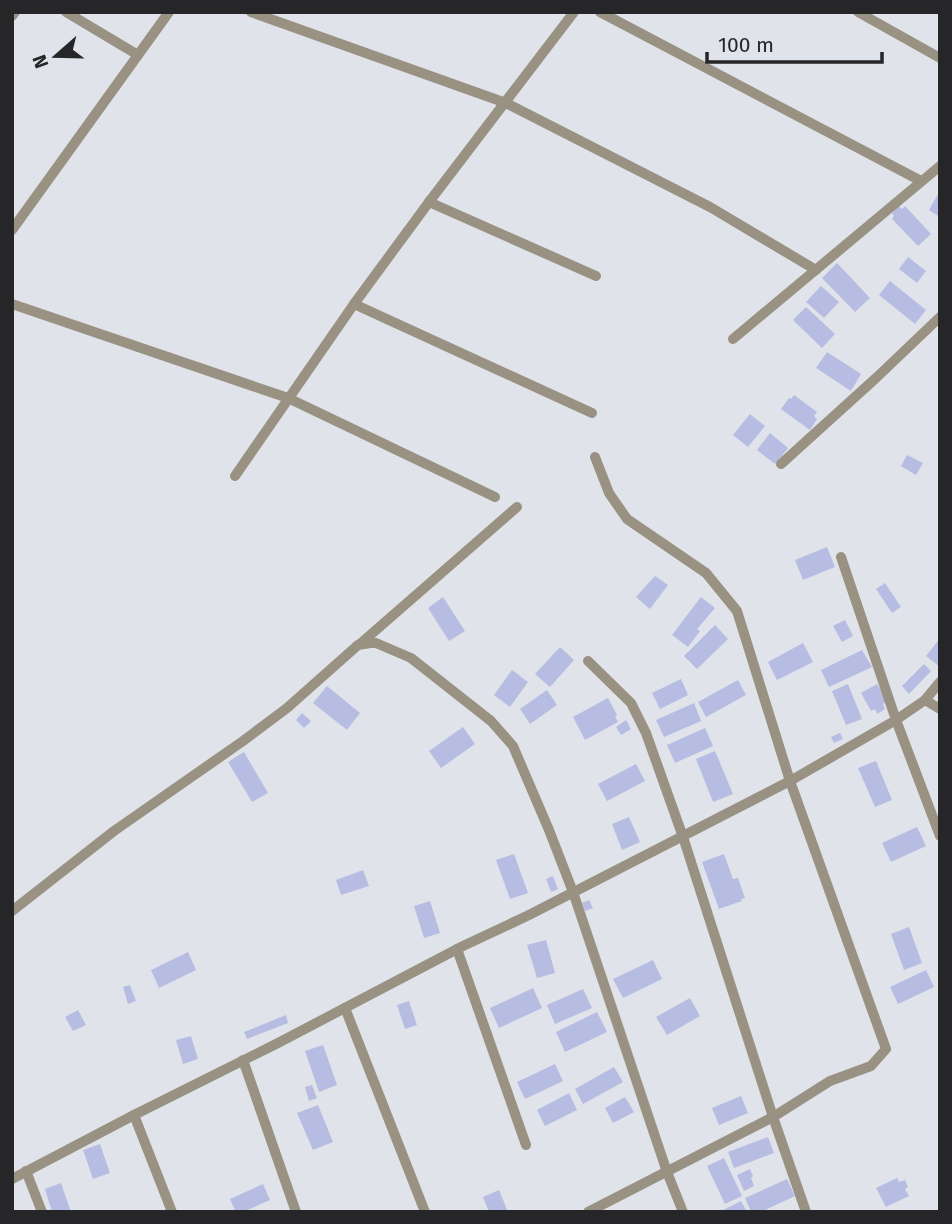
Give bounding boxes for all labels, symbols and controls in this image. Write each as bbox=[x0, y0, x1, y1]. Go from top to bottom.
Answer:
north arrow bbox=[21, 21, 91, 91]
scale bar bbox=[707, 21, 882, 65]
text: 100 m bbox=[718, 32, 774, 58]
text: N bbox=[28, 52, 53, 72]

